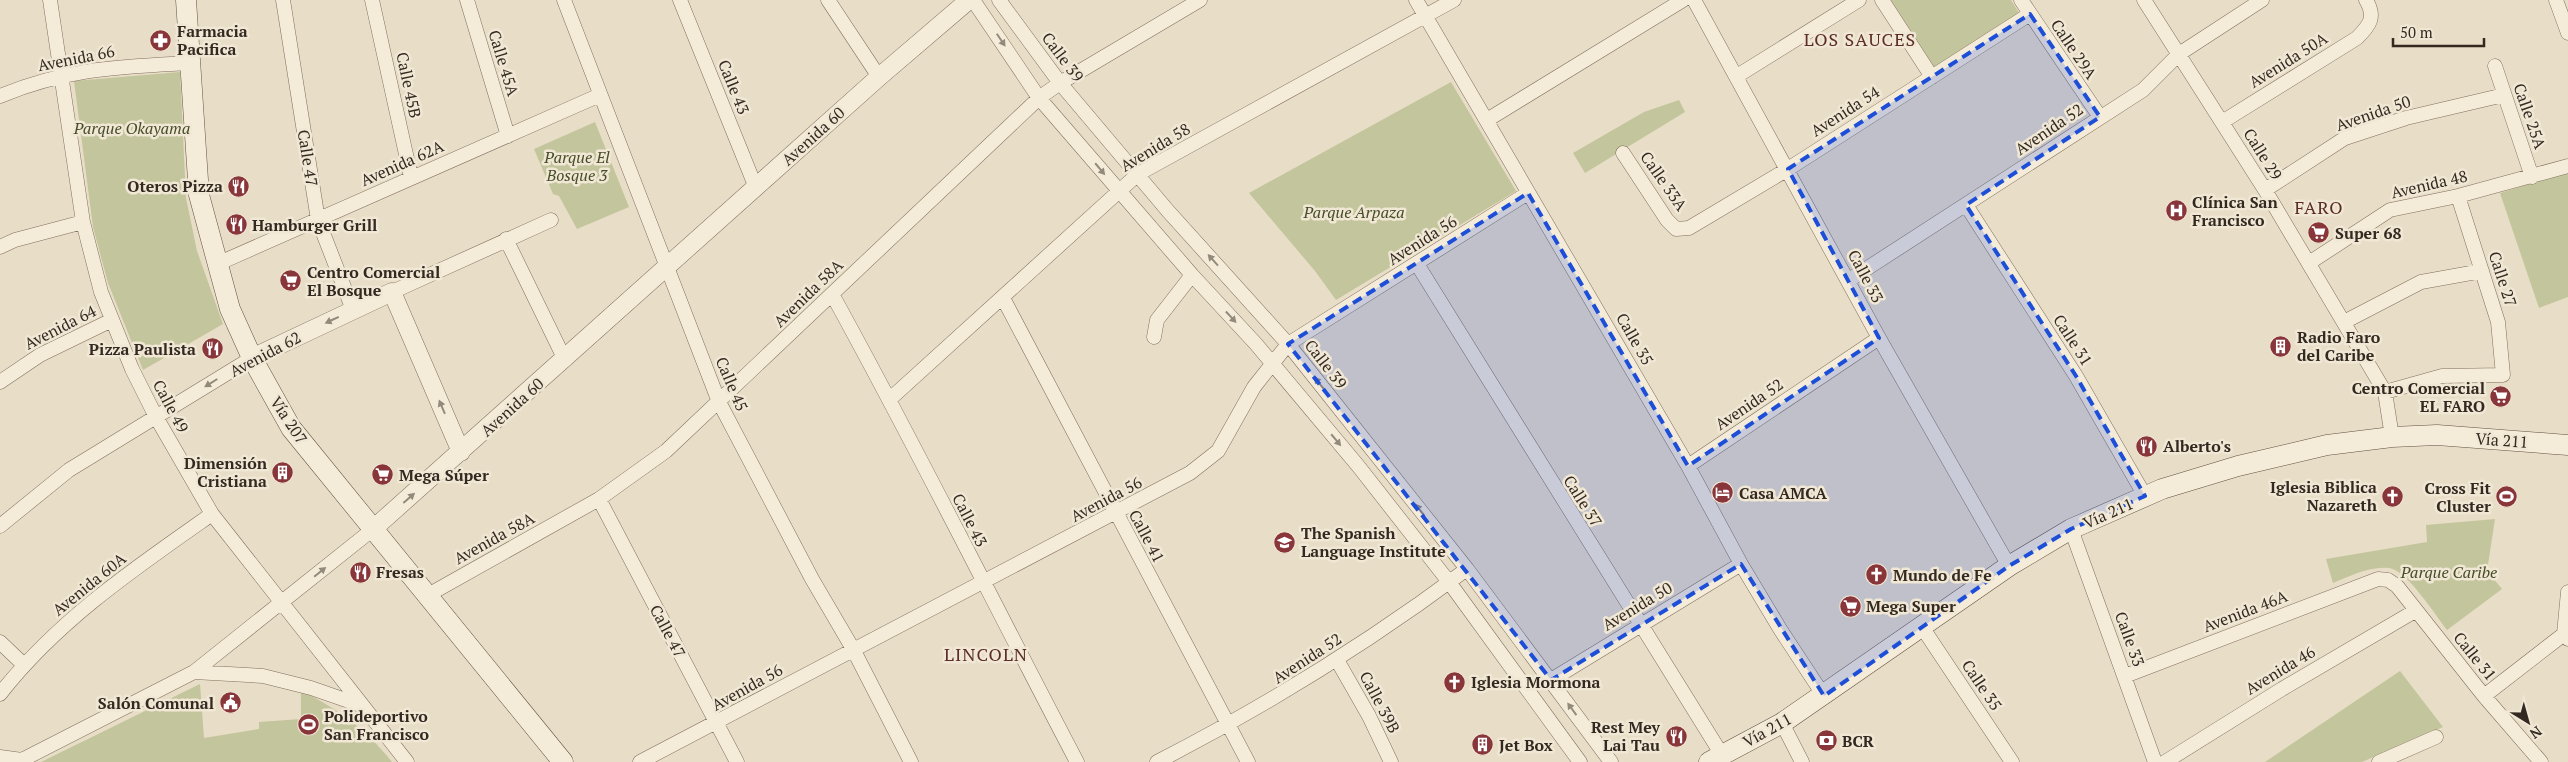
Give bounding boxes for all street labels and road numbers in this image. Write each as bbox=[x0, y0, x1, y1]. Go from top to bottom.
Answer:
street label: Calle 29A bbox=[2046, 15, 2102, 83]
street label: Calle 45A bbox=[484, 27, 524, 99]
street label: Avenida 50A bbox=[2245, 27, 2332, 93]
street label: Calle 39 bbox=[1037, 28, 1089, 86]
street label: Avenida 66 bbox=[36, 40, 117, 76]
street label: Calle 45B bbox=[391, 50, 427, 120]
street label: Calle 43 bbox=[713, 56, 755, 118]
street label: Avenida 54 bbox=[1806, 80, 1884, 141]
street label: Calle 25A bbox=[2509, 80, 2551, 152]
street label: Avenida 50 bbox=[2333, 90, 2413, 136]
street label: Avenida 52 bbox=[2011, 98, 2087, 160]
street label: Avenida 60 bbox=[777, 102, 849, 170]
street label: Avenida 58 bbox=[1116, 118, 1194, 176]
street label: Calle 29 bbox=[2239, 124, 2287, 184]
street label: Calle 47 bbox=[293, 128, 323, 188]
street label: Avenida 62A bbox=[357, 135, 447, 191]
street label: Calle 33A bbox=[1636, 147, 1693, 215]
street label: Avenida 48 bbox=[2389, 165, 2469, 203]
street label: Avenida 56 bbox=[1383, 210, 1461, 270]
street label: Calle 33 bbox=[1843, 246, 1889, 306]
street label: Calle 27 bbox=[2484, 248, 2522, 310]
street label: Avenida 58A bbox=[768, 254, 848, 332]
street label: Avenida 64 bbox=[20, 299, 100, 354]
street label: Calle 35 bbox=[1611, 309, 1659, 369]
street label: Calle 31 bbox=[2048, 310, 2098, 370]
street label: Avenida 62 bbox=[225, 326, 305, 382]
street label: Calle 39 bbox=[1300, 335, 1352, 393]
street label: Calle 45 bbox=[711, 353, 753, 415]
street label: Avenida 60 bbox=[476, 373, 548, 441]
street label: Avenida 52 bbox=[1711, 373, 1787, 435]
street label: Calle 49 bbox=[148, 376, 194, 436]
street label: Vía 207 bbox=[265, 392, 313, 448]
street label: Vía 211 bbox=[2475, 427, 2529, 453]
street label: Avenida 56 bbox=[1066, 471, 1146, 527]
street label: Calle 37 bbox=[1559, 471, 1607, 531]
street label: Calle 43 bbox=[947, 490, 993, 550]
street label: Vía 211 bbox=[2079, 492, 2137, 534]
street label: Calle 41 bbox=[1124, 506, 1170, 566]
street label: Avenida 58A bbox=[450, 507, 538, 569]
street label: Avenida 60A bbox=[48, 547, 130, 620]
street label: Avenida 50 bbox=[1598, 577, 1676, 635]
street label: Avenida 46A bbox=[2200, 585, 2290, 637]
street label: Calle 47 bbox=[645, 601, 691, 661]
street label: Calle 33 bbox=[2110, 608, 2150, 670]
street label: Calle 31 bbox=[2449, 627, 2501, 685]
street label: Avenida 52 bbox=[1268, 628, 1346, 688]
street label: Avenida 46 bbox=[2241, 640, 2319, 699]
street label: Calle 35 bbox=[1957, 655, 2007, 715]
street label: Avenida 56 bbox=[708, 658, 787, 715]
street label: Calle 39B bbox=[1355, 667, 1405, 737]
street label: Vía 211 bbox=[1739, 708, 1795, 752]

